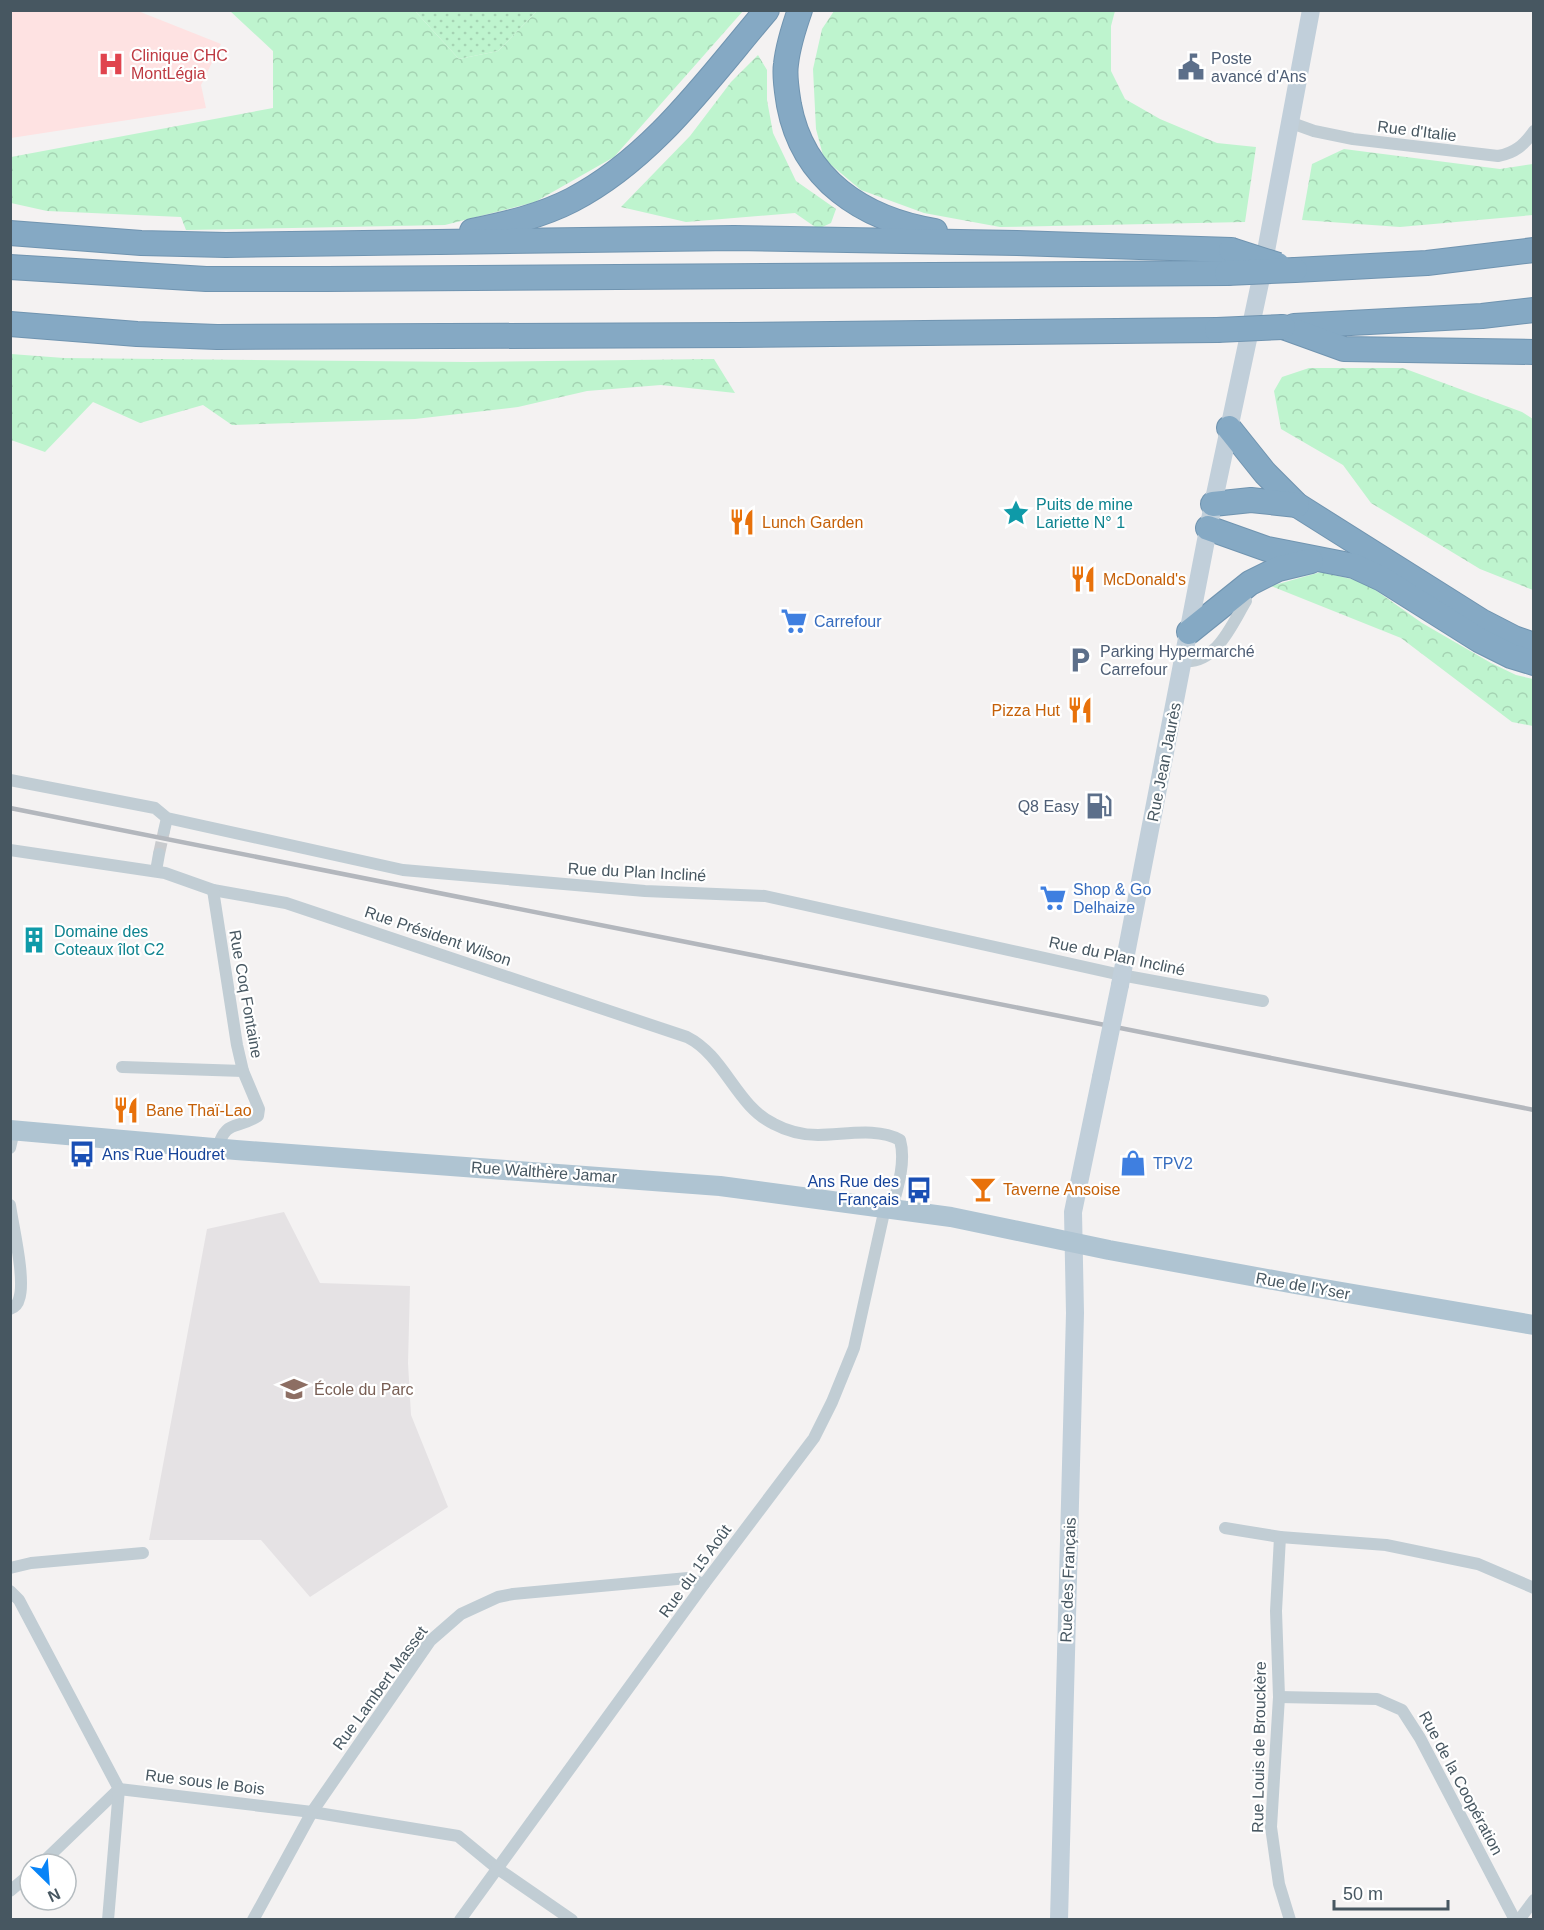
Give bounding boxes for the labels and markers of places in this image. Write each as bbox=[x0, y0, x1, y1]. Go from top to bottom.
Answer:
place label: Clinique CHC MontLégia bbox=[131, 47, 228, 82]
hospital icon: Clinique CHC MontLégia bbox=[96, 49, 126, 79]
place label: Poste avancé d'Ans bbox=[1211, 50, 1307, 85]
public building icon: Poste avancé d'Ans bbox=[1176, 52, 1206, 82]
place label: Puits de mine Lariette N° 1 bbox=[1036, 496, 1133, 531]
place icon: Puits de mine Lariette N° 1 bbox=[1001, 498, 1031, 528]
restaurant icon: Lunch Garden bbox=[727, 507, 757, 537]
place label: Lunch Garden bbox=[762, 514, 863, 531]
restaurant icon: McDonald's bbox=[1068, 564, 1098, 594]
place label: McDonald's bbox=[1103, 571, 1186, 588]
supermarket icon: Carrefour bbox=[779, 606, 809, 636]
place label: Carrefour bbox=[814, 613, 882, 630]
place label: Parking Hypermarché Carrefour bbox=[1100, 643, 1255, 678]
parking icon: Parking Hypermarché Carrefour bbox=[1065, 645, 1095, 675]
restaurant icon: Pizza Hut bbox=[1065, 695, 1095, 725]
place label: Pizza Hut bbox=[992, 702, 1061, 719]
fuel station icon: Q8 Easy bbox=[1084, 791, 1114, 821]
place label: Q8 Easy bbox=[1018, 798, 1079, 815]
place label: Shop & Go Delhaize bbox=[1073, 881, 1151, 916]
supermarket icon: Shop & Go Delhaize bbox=[1038, 883, 1068, 913]
place label: Domaine des Coteaux îlot C2 bbox=[54, 923, 164, 958]
building icon: Domaine des Coteaux îlot C2 bbox=[19, 925, 49, 955]
restaurant icon: Bane Thaï-Lao bbox=[111, 1095, 141, 1125]
place label: Bane Thaï-Lao bbox=[146, 1102, 252, 1119]
bus stop icon: Ans Rue Houdret bbox=[67, 1139, 97, 1169]
place label: Ans Rue Houdret bbox=[102, 1146, 225, 1163]
shop icon: TPV2 bbox=[1118, 1148, 1148, 1178]
place label: TPV2 bbox=[1153, 1155, 1193, 1172]
place label: Ans Rue des Français bbox=[807, 1173, 899, 1208]
bar icon: Taverne Ansoise bbox=[968, 1174, 998, 1204]
bus stop icon: Ans Rue des Français bbox=[904, 1175, 934, 1205]
place label: Taverne Ansoise bbox=[1003, 1181, 1121, 1198]
school or university icon: École du Parc bbox=[279, 1374, 309, 1404]
place label: École du Parc bbox=[314, 1380, 414, 1398]

